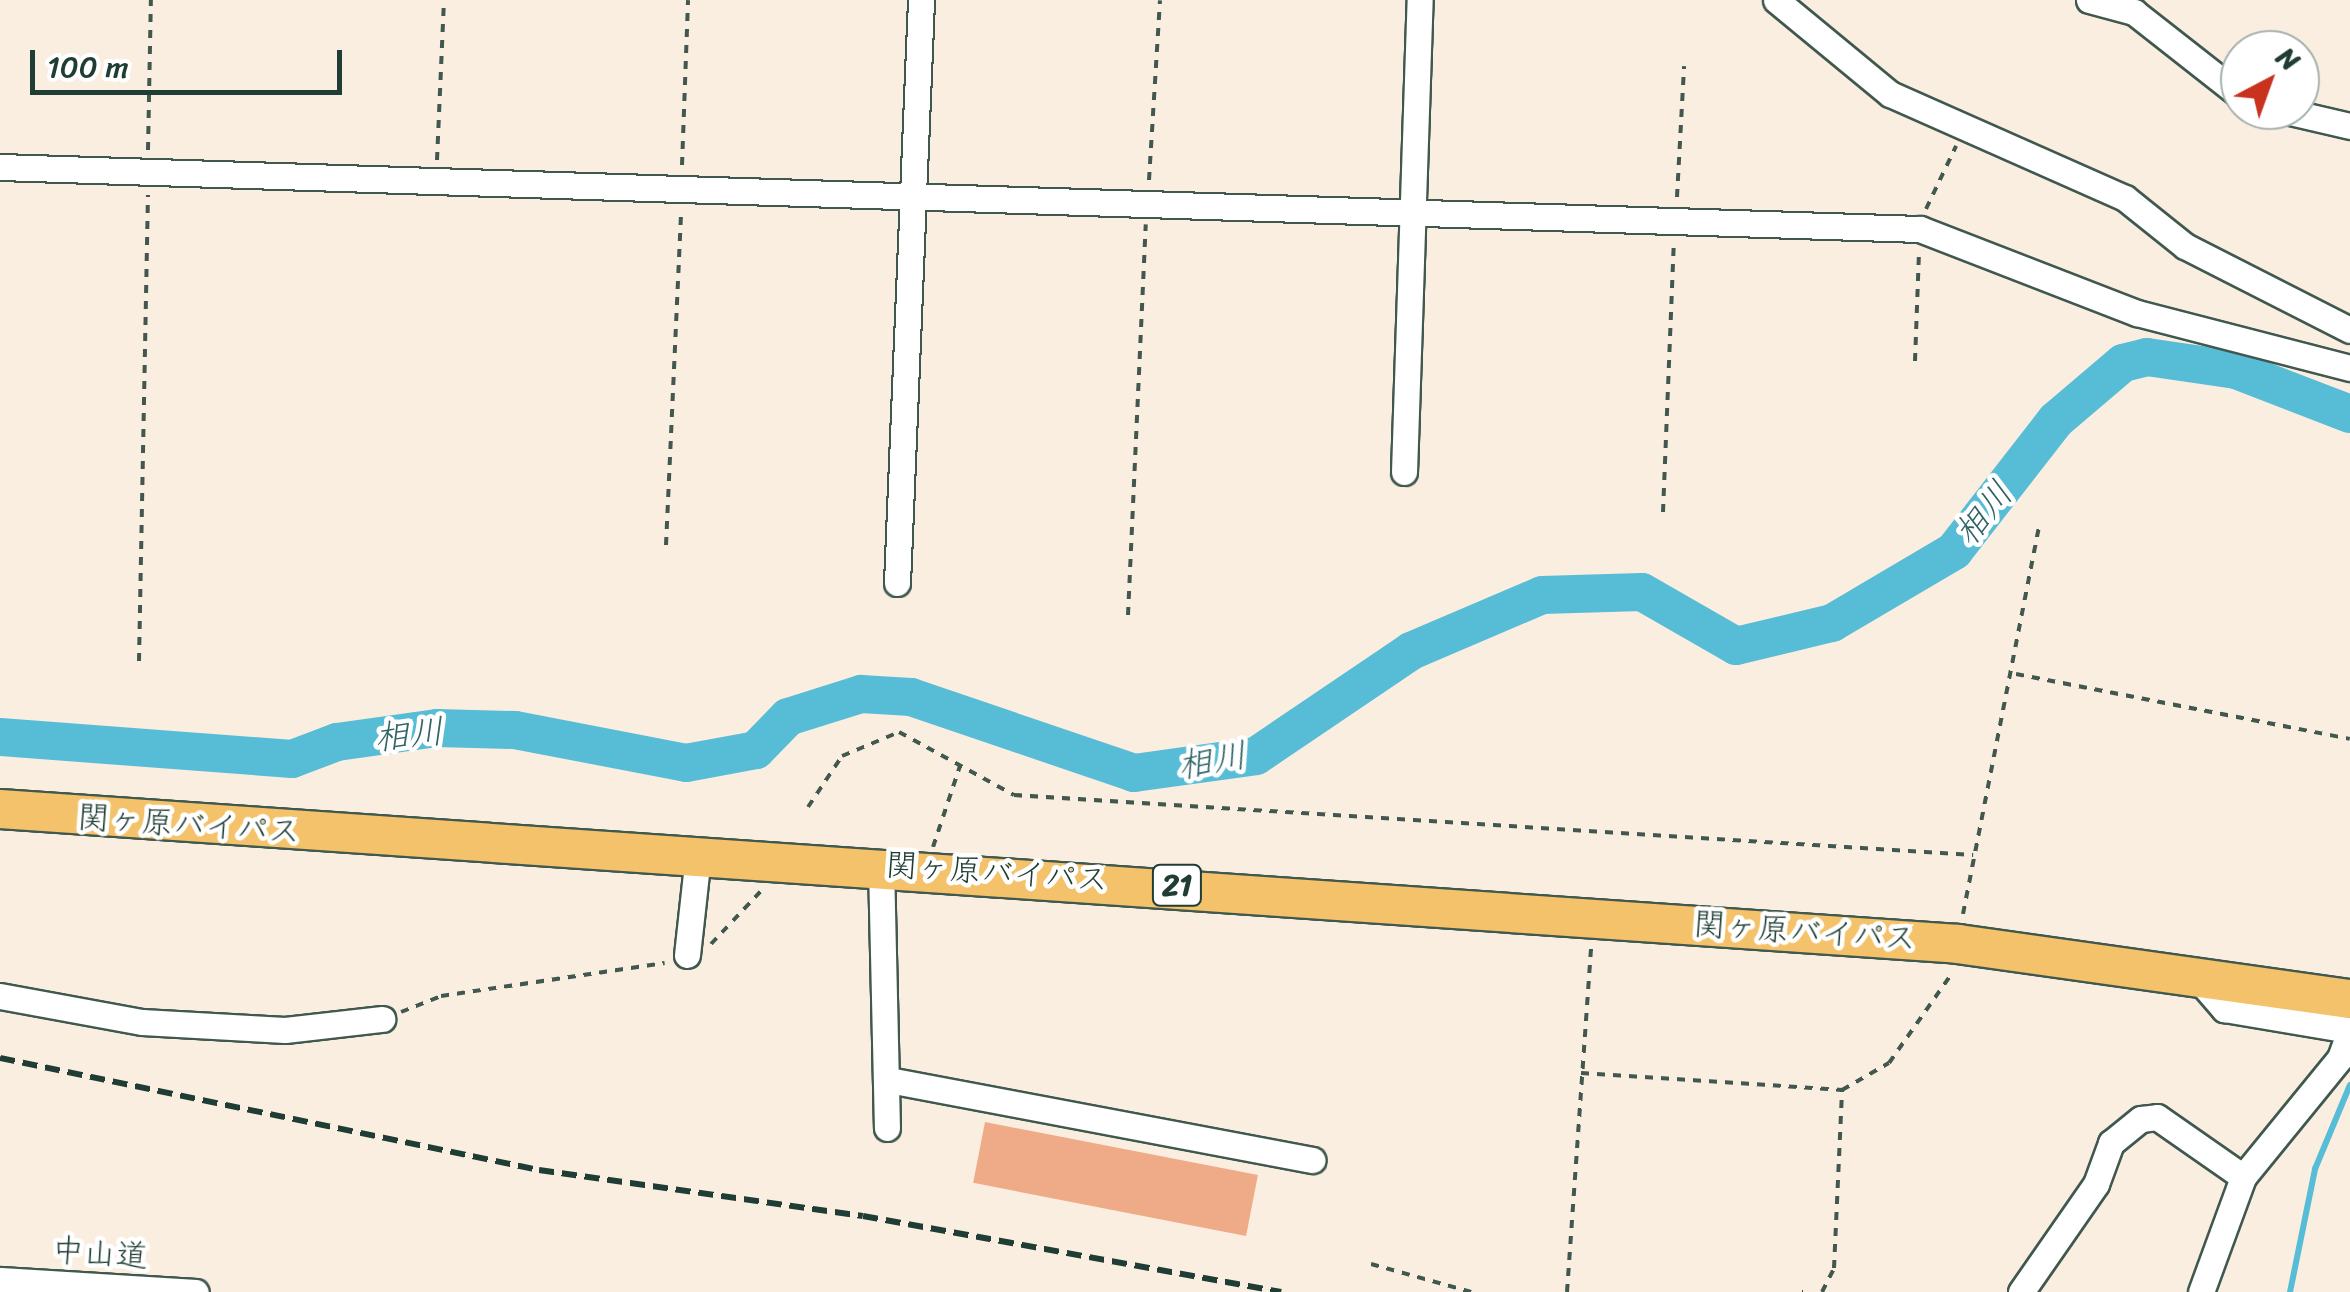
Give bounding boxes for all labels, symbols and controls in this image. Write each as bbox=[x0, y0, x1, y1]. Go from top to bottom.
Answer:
scale bar bbox=[35, 30, 348, 92]
north arrow bbox=[2220, 30, 2320, 130]
text: N bbox=[2265, 34, 2312, 83]
text: 100 m bbox=[47, 40, 129, 94]
water label: 相川 bbox=[1945, 473, 2021, 553]
water label: 相川 bbox=[372, 709, 446, 759]
water label: 相川 bbox=[1174, 733, 1250, 787]
street label: 関ヶ原バイパス bbox=[76, 798, 302, 852]
street label: 関ヶ原バイパス bbox=[884, 846, 1110, 900]
road number: 21 bbox=[1150, 860, 1204, 910]
street label: 関ヶ原バイパス bbox=[1692, 905, 1918, 959]
street label: 中山道 bbox=[51, 1231, 149, 1277]

